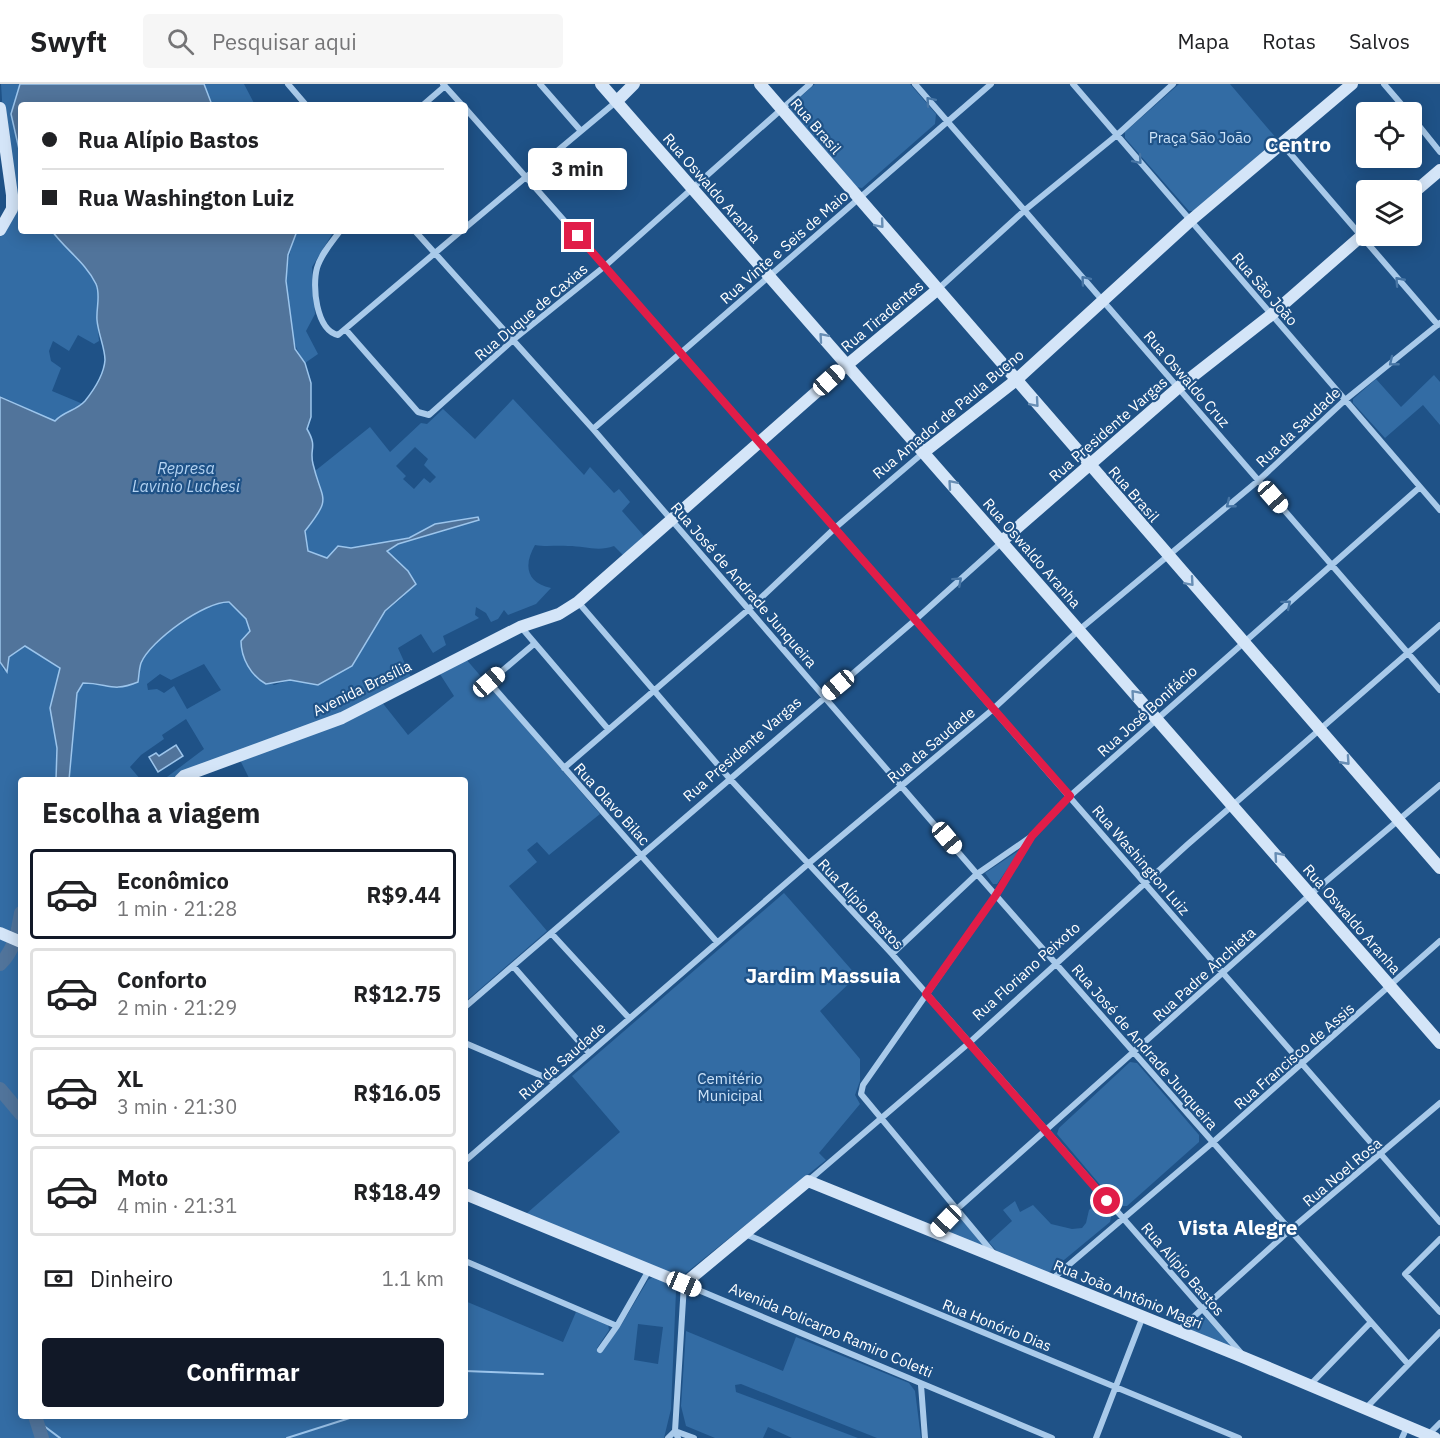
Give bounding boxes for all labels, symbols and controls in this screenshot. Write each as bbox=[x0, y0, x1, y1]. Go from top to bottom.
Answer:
search box bbox=[143, 14, 563, 68]
text: Swyft bbox=[30, 23, 107, 60]
icon: search bbox=[164, 25, 197, 58]
text: Pesquisar aqui bbox=[212, 27, 357, 56]
text: Mapa bbox=[1178, 27, 1229, 55]
text: Rotas bbox=[1262, 27, 1316, 55]
text: Salvos bbox=[1349, 27, 1410, 55]
street label: Rua Brasil bbox=[787, 94, 845, 158]
one-way arrow bbox=[926, 97, 937, 108]
map controls bbox=[1356, 102, 1422, 246]
button: locate bbox=[1356, 102, 1422, 168]
text: Rua Alípio Bastos bbox=[78, 125, 259, 154]
park label: Praça São João bbox=[1149, 128, 1251, 147]
street label: Rua Oswaldo Aranha bbox=[659, 129, 765, 247]
district label: Centro bbox=[1265, 130, 1331, 158]
callout: 3 min bbox=[528, 149, 628, 191]
one-way arrow bbox=[1131, 153, 1142, 164]
text: 3 min bbox=[551, 155, 604, 182]
button: layers bbox=[1356, 180, 1422, 246]
text: Rua Washington Luiz bbox=[78, 183, 294, 212]
street label: Rua Vinte e Seis de Maio bbox=[716, 186, 852, 308]
one-way arrow bbox=[873, 217, 884, 228]
route end bbox=[564, 222, 591, 249]
street label: Rua São João bbox=[1228, 249, 1302, 329]
street label: Rua Duque de Caxias bbox=[471, 259, 591, 365]
street label: Rua Tiradentes bbox=[837, 276, 927, 356]
one-way arrow bbox=[1081, 276, 1092, 287]
one-way arrow bbox=[1395, 277, 1406, 288]
street label: Rua Oswaldo Cruz bbox=[1140, 327, 1234, 431]
one-way arrow bbox=[819, 334, 830, 344]
street label: Rua Amador de Paula Bueno bbox=[869, 345, 1027, 483]
one-way arrow bbox=[1388, 354, 1399, 365]
car bbox=[810, 361, 848, 399]
street label: Rua Presidente Vargas bbox=[1045, 372, 1171, 486]
street label: Rua da Saudade bbox=[1252, 383, 1344, 471]
one-way arrow bbox=[1028, 396, 1039, 407]
water label: Represa Lavinio Luchesi bbox=[132, 458, 241, 496]
street label: Rua Brasil bbox=[1105, 462, 1163, 526]
car bbox=[1254, 478, 1292, 516]
one-way arrow bbox=[948, 480, 959, 491]
street label: Rua Oswaldo Aranha bbox=[979, 494, 1085, 612]
one-way arrow bbox=[1226, 496, 1237, 507]
street label: Rua José de Andrade Junqueira bbox=[667, 498, 821, 672]
one-way arrow bbox=[1183, 575, 1194, 586]
one-way arrow bbox=[951, 577, 961, 588]
one-way arrow bbox=[1280, 601, 1291, 612]
street label: Avenida Brasília bbox=[310, 656, 414, 720]
street label: Rua José Bonifácio bbox=[1093, 661, 1201, 761]
car bbox=[470, 663, 508, 701]
car bbox=[818, 667, 858, 703]
one-way arrow bbox=[1132, 690, 1143, 701]
street label: Rua Presidente Vargas bbox=[679, 692, 805, 806]
street label: Rua da Saudade bbox=[883, 703, 979, 787]
one-way arrow bbox=[1339, 754, 1350, 765]
street label: Rua Olavo Bilac bbox=[570, 759, 654, 850]
text: Escolha a viagem bbox=[42, 795, 260, 830]
street label: Rua Washington Luiz bbox=[1088, 801, 1194, 919]
car bbox=[929, 818, 965, 858]
one-way arrow bbox=[1274, 852, 1285, 863]
street label: Rua Alípio Bastos bbox=[814, 855, 908, 953]
street label: Rua Oswaldo Aranha bbox=[1299, 860, 1405, 978]
text: Econômico bbox=[117, 866, 229, 895]
icon: car bbox=[45, 867, 99, 921]
text: R$9.44 bbox=[367, 880, 441, 909]
text: 1 min · 21:28 bbox=[117, 895, 237, 922]
street label: Rua Floriano Peixoto bbox=[968, 918, 1084, 1024]
street label: Rua Padre Anchieta bbox=[1149, 923, 1259, 1025]
street label: Rua José de Andrade Junqueira bbox=[1068, 960, 1222, 1134]
district label: Jardim Massuia bbox=[745, 961, 901, 989]
text: Conforto bbox=[117, 965, 207, 994]
icon: car bbox=[45, 966, 99, 1020]
text: R$12.75 bbox=[353, 979, 441, 1008]
text: 2 min · 21:29 bbox=[117, 994, 237, 1021]
street label: Rua Francisco de Assis bbox=[1230, 999, 1358, 1113]
street label: Rua da Saudade bbox=[515, 1018, 609, 1104]
text: XL bbox=[117, 1064, 143, 1093]
icon: car bbox=[45, 1065, 99, 1119]
park label: Cemitério Municipal bbox=[697, 1069, 763, 1105]
text: R$16.05 bbox=[353, 1078, 441, 1107]
text: 3 min · 21:30 bbox=[117, 1093, 237, 1120]
street label: Rua Noel Rosa bbox=[1299, 1133, 1385, 1211]
text: Moto bbox=[117, 1163, 168, 1192]
icon: car bbox=[45, 1164, 99, 1218]
text: R$18.49 bbox=[353, 1177, 441, 1206]
route start bbox=[1093, 1187, 1120, 1214]
text: 4 min · 21:31 bbox=[117, 1192, 237, 1219]
car bbox=[927, 1202, 965, 1240]
district label: Vista Alegre bbox=[1178, 1213, 1298, 1241]
street label: Rua Alípio Bastos bbox=[1137, 1218, 1229, 1320]
street label: Rua João Antônio Magri bbox=[1051, 1255, 1205, 1333]
icon: cash bbox=[42, 1262, 75, 1295]
text: Dinheiro bbox=[90, 1264, 173, 1293]
text: 1.1 km bbox=[382, 1265, 444, 1292]
car bbox=[664, 1269, 704, 1299]
street label: Avenida Policarpo Ramiro Coletti bbox=[726, 1278, 936, 1382]
street label: Rua Honório Dias bbox=[940, 1294, 1054, 1356]
button: Confirmar bbox=[42, 1338, 444, 1407]

